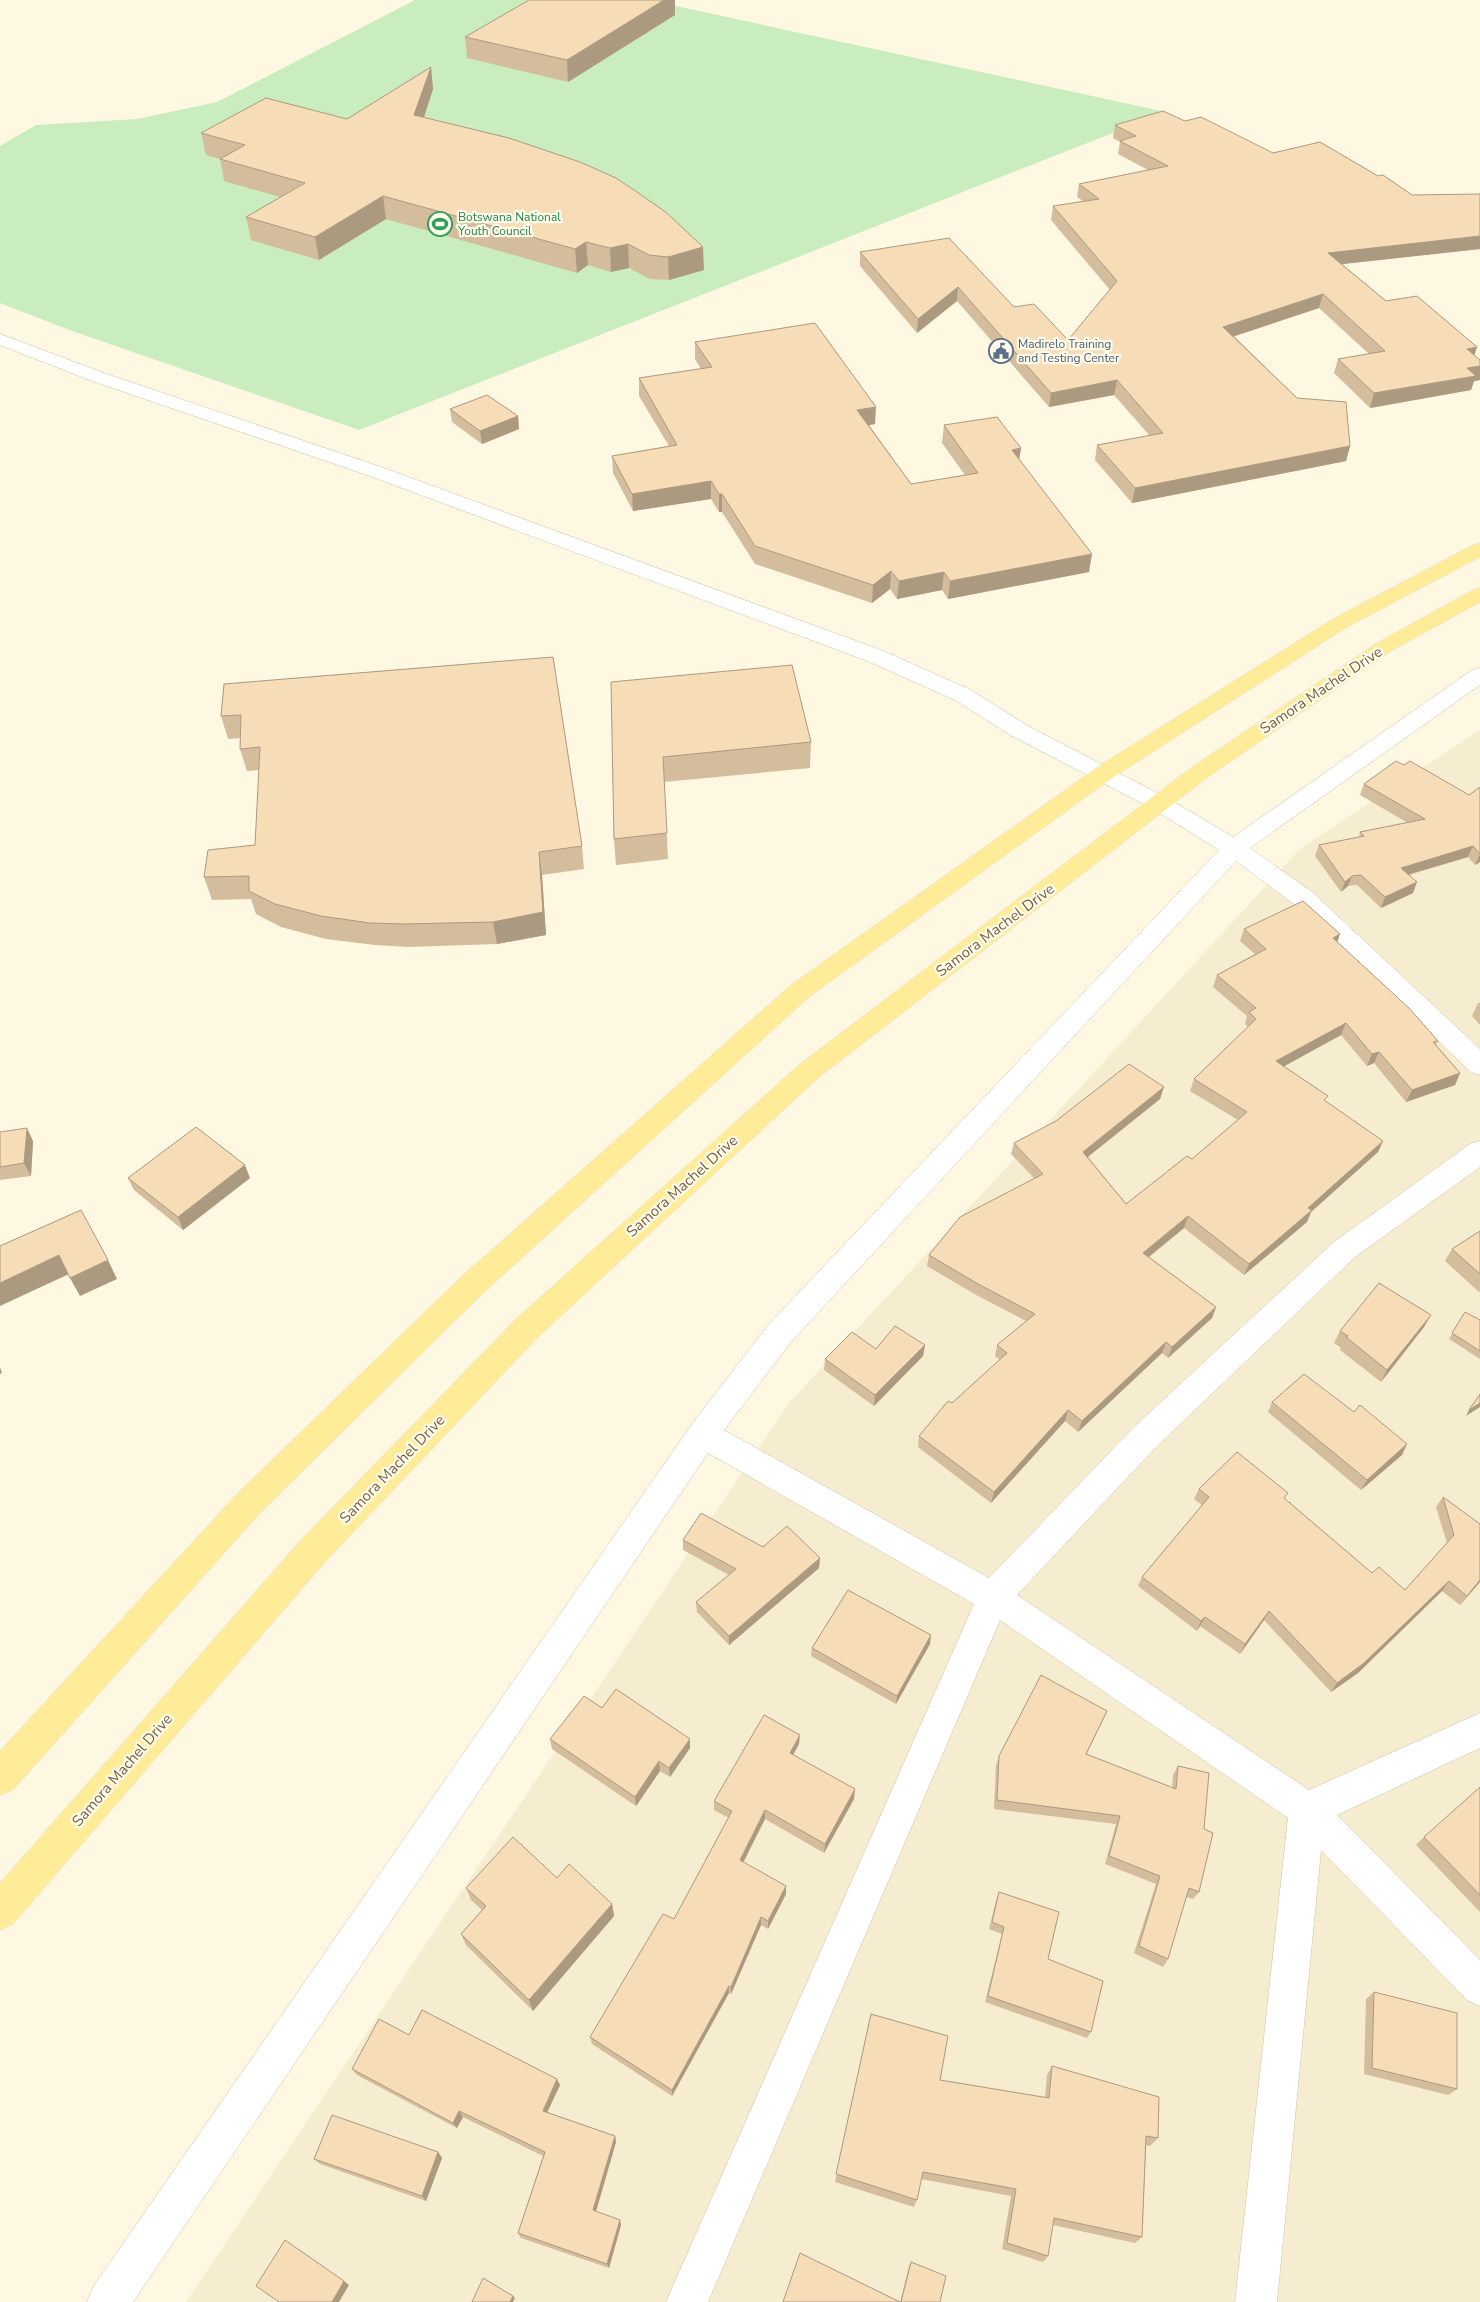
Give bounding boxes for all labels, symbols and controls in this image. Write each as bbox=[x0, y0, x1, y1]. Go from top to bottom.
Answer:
place label: Botswana National Youth Council bbox=[457, 209, 561, 239]
sports icon: Botswana National Youth Council bbox=[427, 211, 453, 237]
place label: Madirelo Training and Testing Center bbox=[1018, 336, 1120, 366]
public building icon: Madirelo Training and Testing Center bbox=[988, 338, 1014, 364]
street label: Samora Machel Drive bbox=[1256, 642, 1386, 738]
street label: Samora Machel Drive bbox=[932, 879, 1058, 981]
street label: Samora Machel Drive bbox=[622, 1131, 742, 1241]
street label: Samora Machel Drive bbox=[335, 1410, 449, 1528]
street label: Samora Machel Drive bbox=[67, 1709, 177, 1831]

